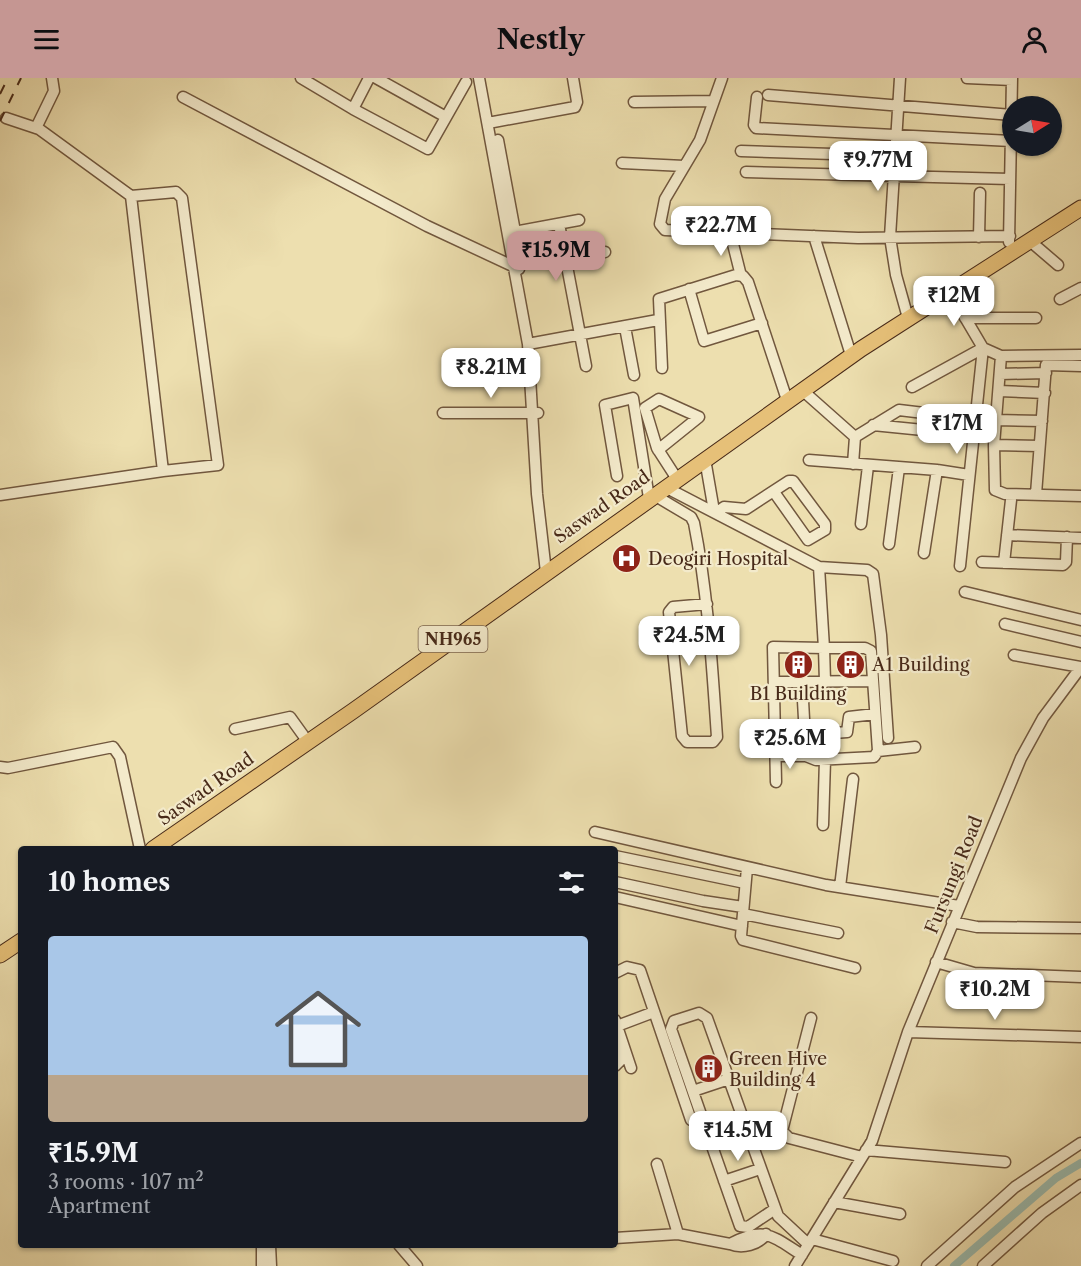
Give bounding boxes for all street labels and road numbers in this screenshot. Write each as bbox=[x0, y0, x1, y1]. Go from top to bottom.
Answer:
street label: Saswad Road bbox=[550, 466, 654, 548]
road number: NH965 bbox=[418, 626, 488, 652]
street label: Saswad Road bbox=[154, 748, 258, 830]
street label: Fursungi Road bbox=[920, 813, 988, 937]

